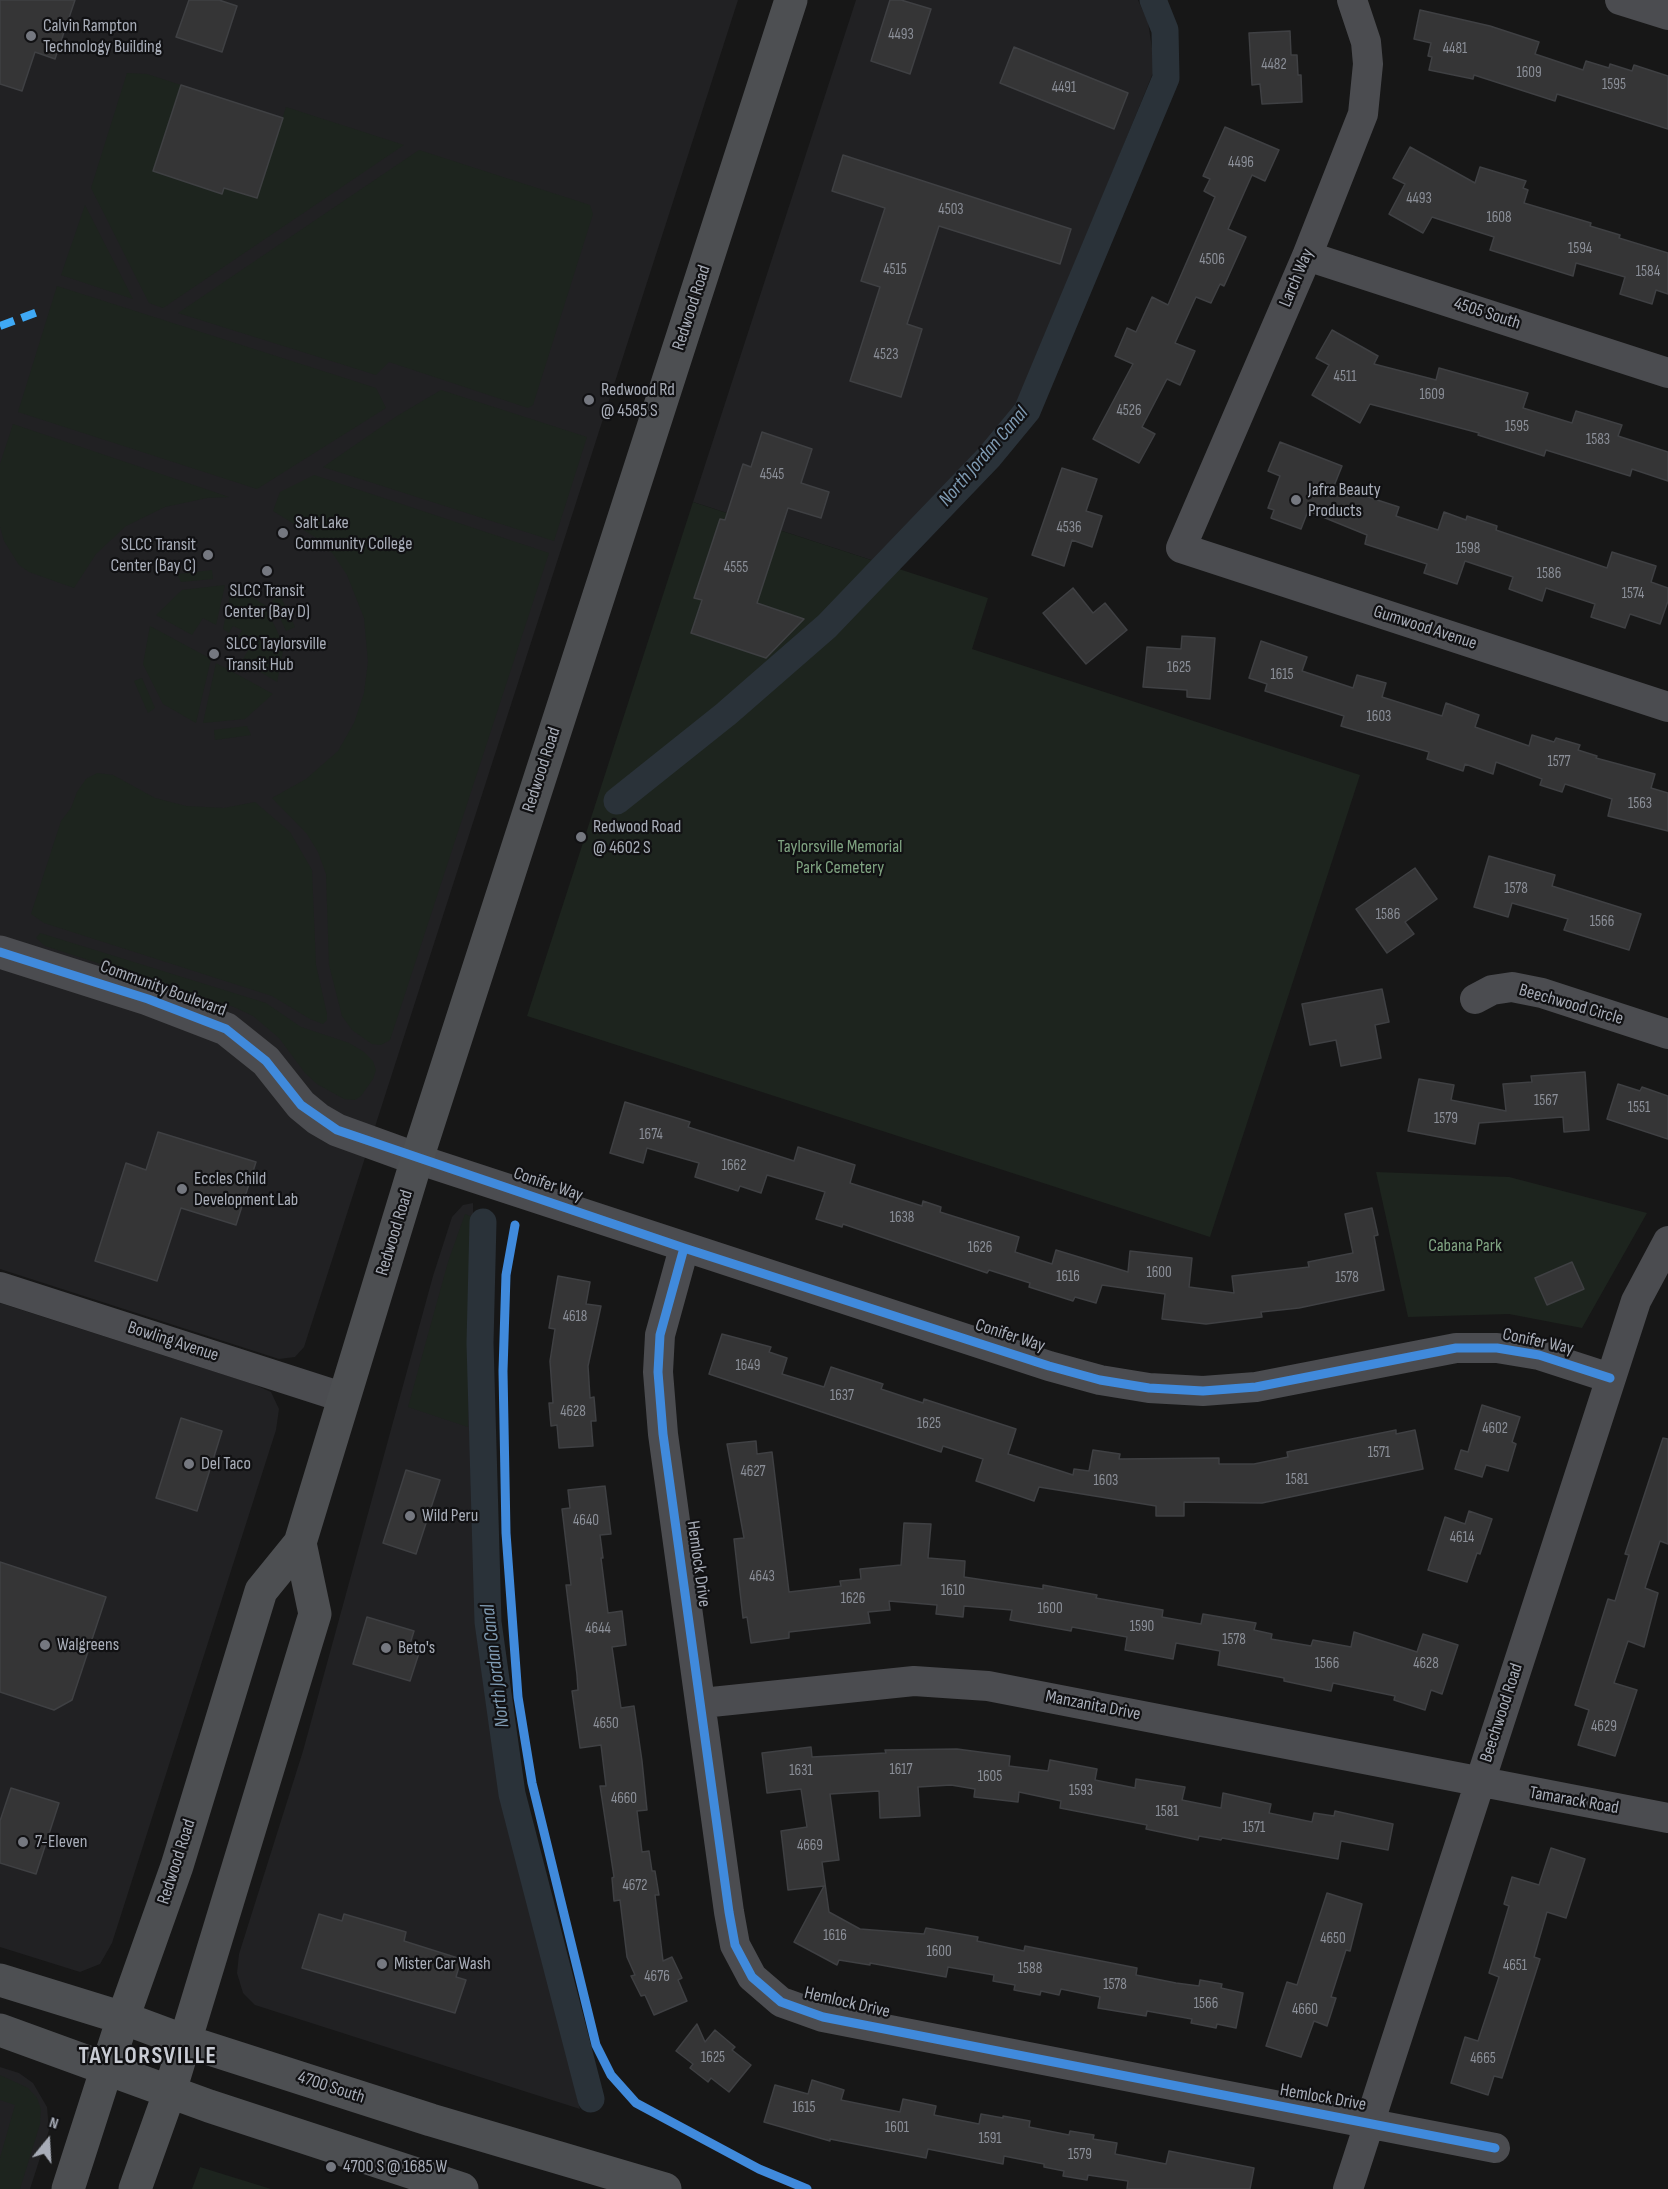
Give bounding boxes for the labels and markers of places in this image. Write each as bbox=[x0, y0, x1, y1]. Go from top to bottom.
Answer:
place label: Calvin Rampton Technology Building bbox=[43, 15, 162, 57]
marker: Calvin Rampton Technology Building bbox=[24, 29, 38, 43]
place label: Redwood Rd @ 4585 S bbox=[601, 379, 675, 422]
marker: Redwood Rd @ 4585 S bbox=[582, 393, 596, 407]
place label: Jafra Beauty Products bbox=[1308, 479, 1381, 522]
marker: Jafra Beauty Products bbox=[1289, 493, 1303, 507]
place label: Salt Lake Community College bbox=[295, 512, 412, 554]
marker: Salt Lake Community College bbox=[276, 526, 290, 540]
place label: SLCC Transit Center (Bay C) bbox=[111, 534, 196, 576]
marker: SLCC Transit Center (Bay C) bbox=[201, 548, 215, 562]
marker: SLCC Transit Center (Bay D) bbox=[260, 564, 274, 578]
place label: SLCC Transit Center (Bay D) bbox=[224, 580, 310, 622]
place label: SLCC Taylorsville Transit Hub bbox=[226, 633, 327, 676]
marker: SLCC Taylorsville Transit Hub bbox=[207, 647, 221, 661]
place label: Redwood Road @ 4602 S bbox=[593, 816, 681, 858]
marker: Redwood Road @ 4602 S bbox=[574, 830, 588, 844]
place label: Eccles Child Development Lab bbox=[194, 1168, 298, 1210]
marker: Eccles Child Development Lab bbox=[175, 1182, 189, 1196]
place label: Del Taco bbox=[201, 1453, 251, 1475]
marker: Del Taco bbox=[182, 1457, 196, 1471]
place label: Wild Peru bbox=[422, 1505, 478, 1527]
marker: Wild Peru bbox=[403, 1509, 417, 1523]
place label: Walgreens bbox=[57, 1634, 119, 1656]
place label: Beto's bbox=[398, 1637, 435, 1659]
marker: Walgreens bbox=[38, 1638, 52, 1652]
marker: Beto's bbox=[379, 1641, 393, 1655]
place label: 7-Eleven bbox=[35, 1831, 88, 1853]
marker: 7-Eleven bbox=[16, 1835, 30, 1849]
place label: Mister Car Wash bbox=[394, 1953, 491, 1975]
marker: Mister Car Wash bbox=[375, 1957, 389, 1971]
place label: 4700 S @ 1685 W bbox=[343, 2156, 447, 2178]
marker: 4700 S @ 1685 W bbox=[324, 2160, 338, 2174]

